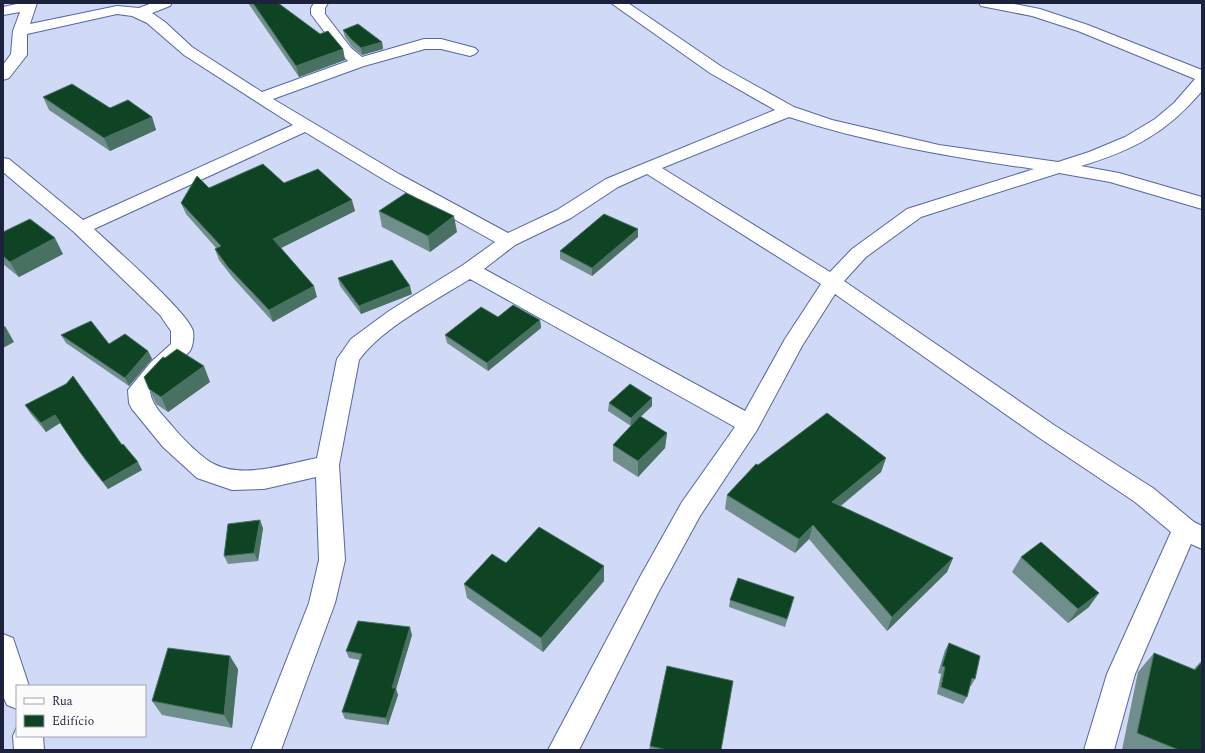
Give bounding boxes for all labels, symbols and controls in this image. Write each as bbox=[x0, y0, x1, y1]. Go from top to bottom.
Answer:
legend bbox=[16, 685, 146, 737]
text: Rua bbox=[52, 692, 73, 711]
text: Edifício bbox=[52, 712, 94, 731]

